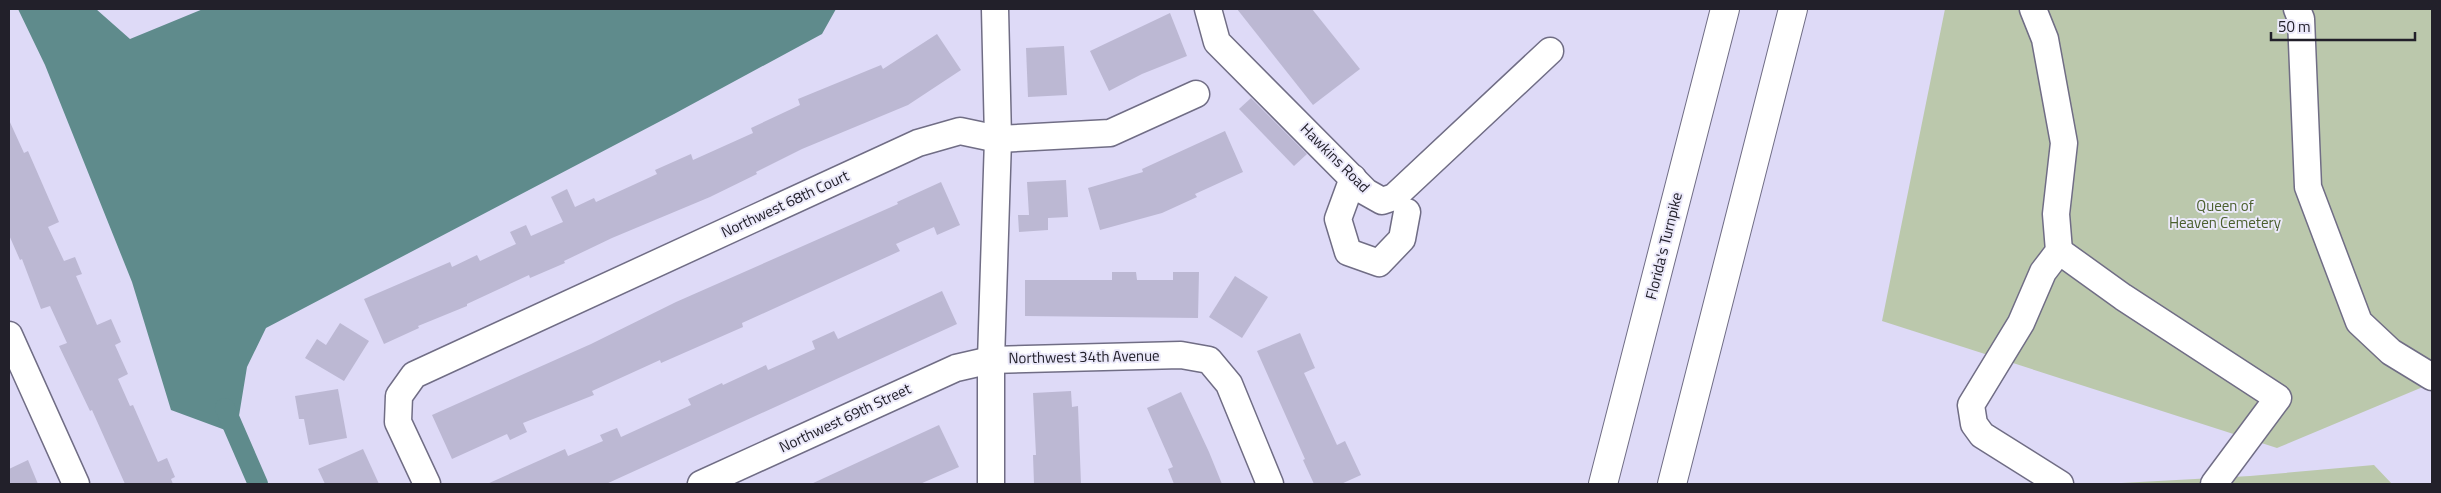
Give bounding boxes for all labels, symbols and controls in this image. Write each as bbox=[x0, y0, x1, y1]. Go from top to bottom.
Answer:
scale bar bbox=[2271, 10, 2415, 42]
text: 50 m bbox=[2278, 15, 2311, 38]
street label: Hawkins Road bbox=[1295, 118, 1375, 198]
street label: Northwest 68th Court bbox=[717, 164, 853, 243]
street label: Florida's Turnpike bbox=[1639, 190, 1688, 302]
park label: Queen of Heaven Cemetery bbox=[2169, 194, 2281, 234]
street label: Northwest 34th Avenue bbox=[1008, 344, 1160, 369]
street label: Northwest 69th Street bbox=[775, 377, 915, 458]

